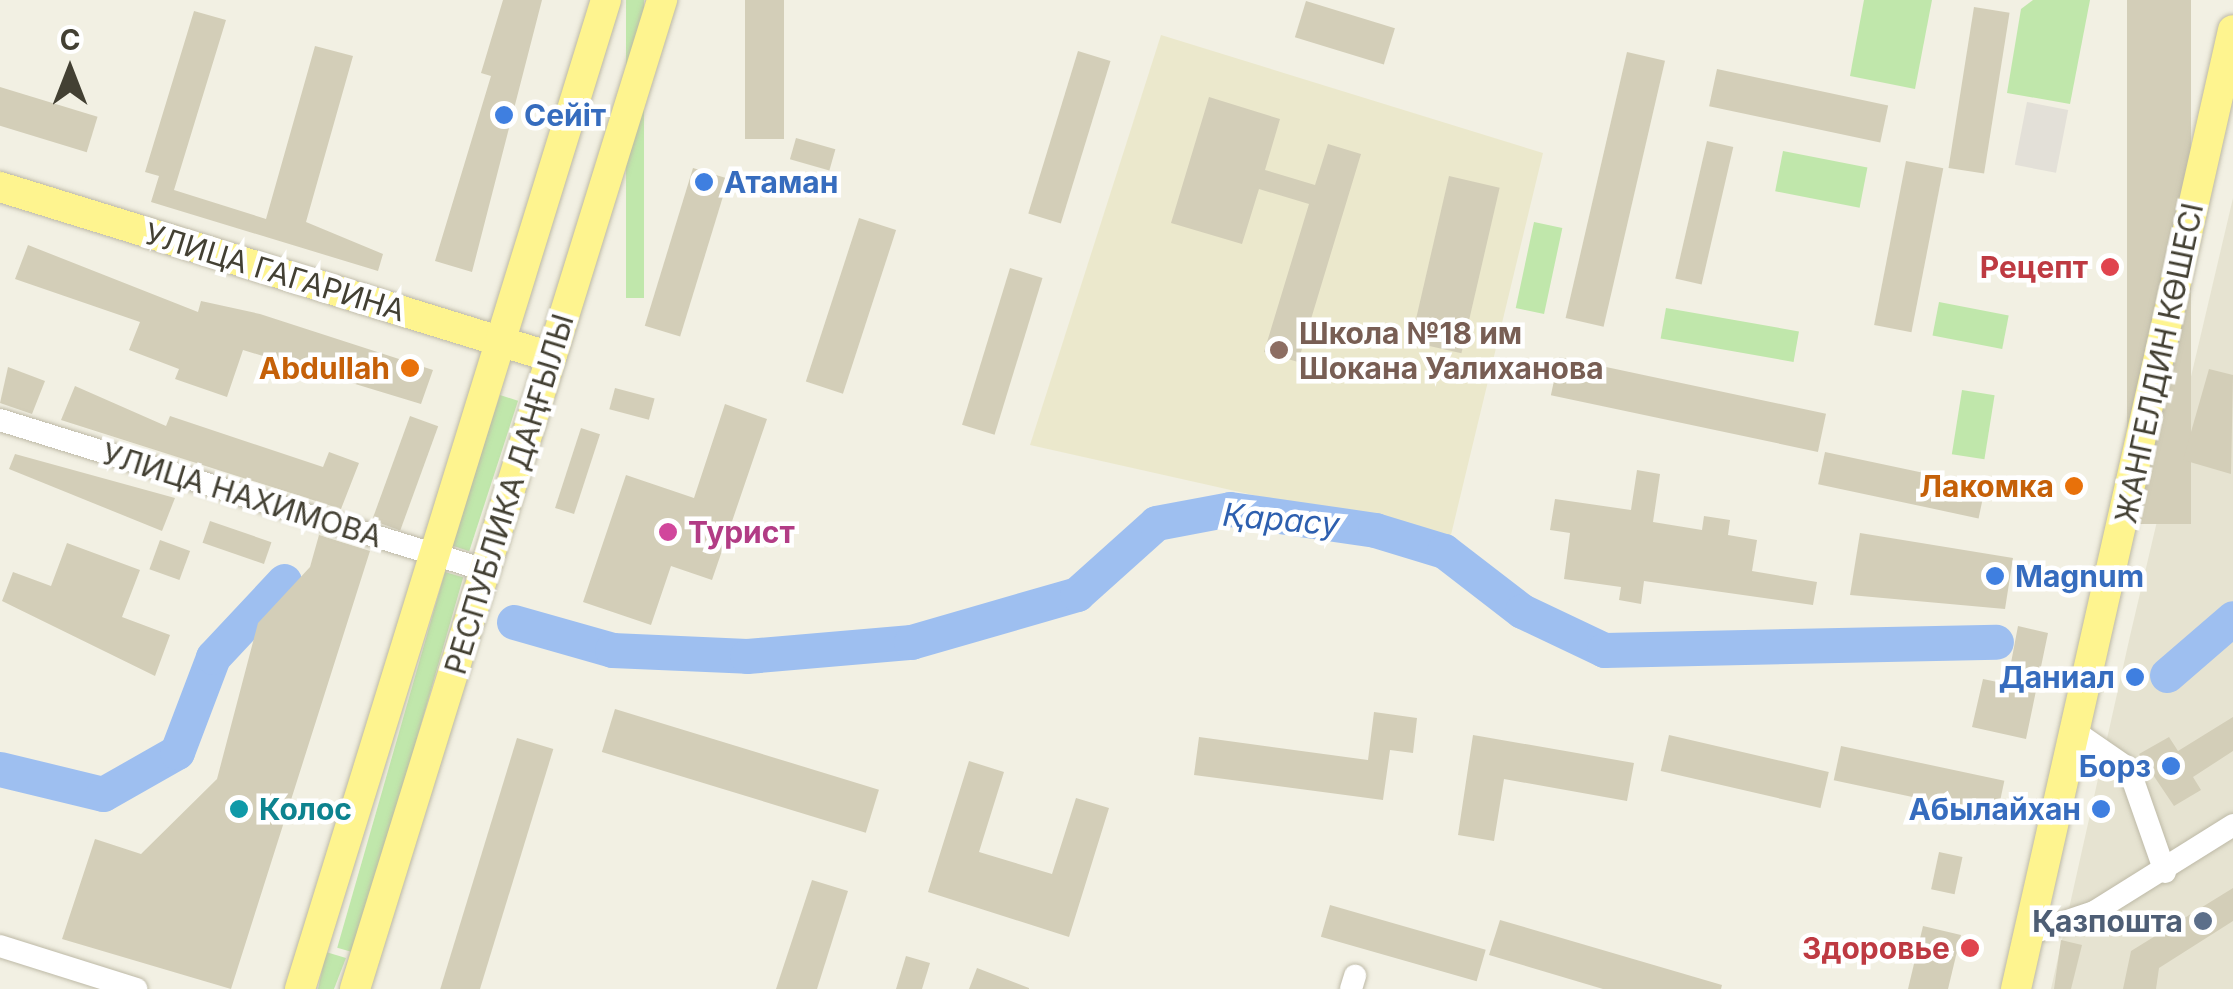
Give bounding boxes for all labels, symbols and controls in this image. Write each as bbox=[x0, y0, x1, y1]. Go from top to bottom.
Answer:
north arrow bbox=[20, 20, 120, 120]
text: С bbox=[60, 23, 80, 57]
place label: Сейіт bbox=[524, 97, 606, 133]
marker: Сейіт bbox=[493, 104, 515, 126]
place label: Атаман bbox=[724, 164, 838, 200]
marker: Атаман bbox=[693, 171, 715, 193]
street label: ЖАНГЕЛДИН КӨШЕСІ bbox=[2107, 200, 2211, 526]
street label: УЛИЦА ГАГАРИНА bbox=[140, 215, 410, 329]
place label: Рецепт bbox=[1980, 249, 2088, 285]
marker: Рецепт bbox=[2097, 254, 2123, 280]
street label: РЕСПУБЛИКА ДАҢҒЫЛЫ bbox=[437, 310, 581, 678]
place label: Школа №18 им Шокана Уалиханова bbox=[1299, 315, 1604, 386]
marker: Школа №18 им Шокана Уалиханова bbox=[1268, 339, 1290, 361]
place label: Аbdullah bbox=[259, 350, 390, 386]
marker: Аbdullah bbox=[399, 357, 421, 379]
street label: УЛИЦА НАХИМОВА bbox=[98, 435, 386, 555]
place label: Лакомка bbox=[1920, 468, 2054, 504]
marker: Лакомка bbox=[2063, 475, 2085, 497]
water label: Қарасу bbox=[1221, 496, 1341, 544]
place label: Турист bbox=[688, 514, 795, 550]
marker: Турист bbox=[657, 521, 679, 543]
place label: Magnum bbox=[2015, 558, 2144, 594]
marker: Magnum bbox=[1984, 565, 2006, 587]
place label: Даниал bbox=[1999, 659, 2115, 695]
marker: Даниал bbox=[2124, 666, 2146, 688]
place label: Борз bbox=[2079, 748, 2151, 784]
marker: Борз bbox=[2160, 755, 2182, 777]
place label: Колос bbox=[259, 791, 352, 827]
place label: Абылайхан bbox=[1908, 791, 2081, 827]
marker: Колос bbox=[228, 798, 250, 820]
marker: Абылайхан bbox=[2090, 798, 2112, 820]
place label: Қазпошта bbox=[2032, 903, 2183, 939]
marker: Қазпошта bbox=[2192, 910, 2214, 932]
place label: Здоровье bbox=[1802, 930, 1950, 966]
marker: Здоровье bbox=[1959, 937, 1981, 959]

